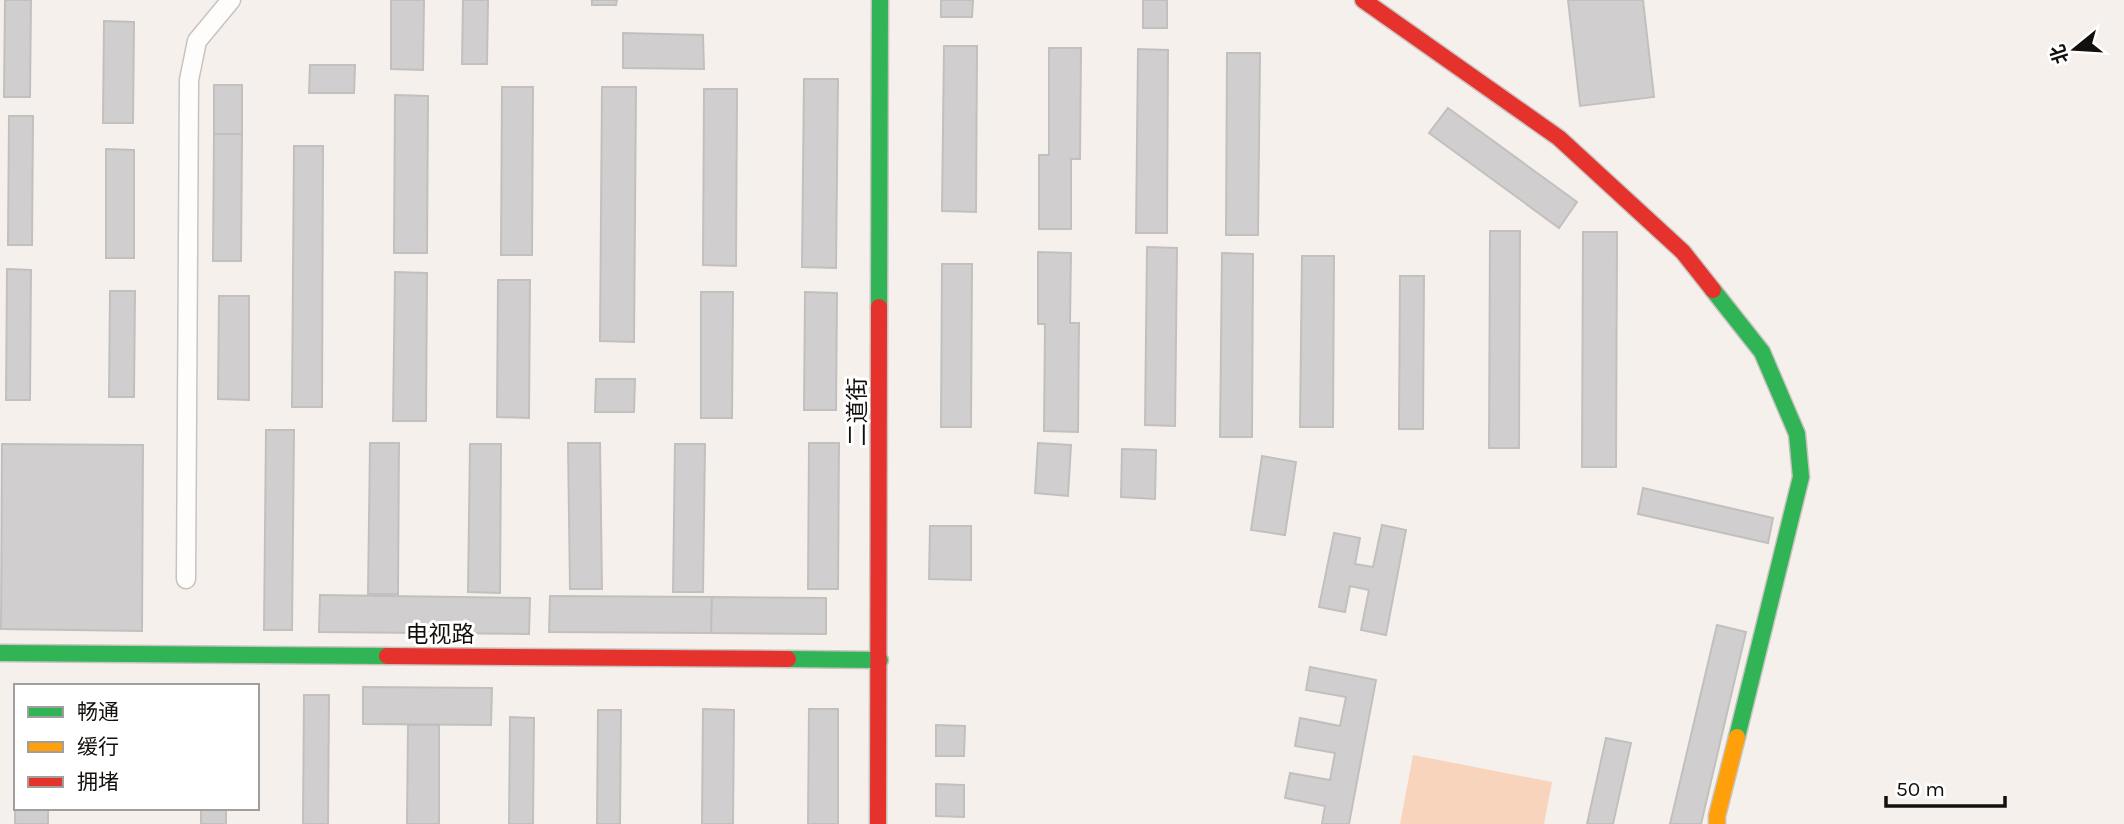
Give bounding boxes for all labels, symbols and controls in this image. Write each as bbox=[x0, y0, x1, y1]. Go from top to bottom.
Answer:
north arrow bbox=[2040, 14, 2110, 84]
text: 北 bbox=[2046, 42, 2073, 66]
street label: 二道街 bbox=[844, 378, 871, 447]
street label: 电视路 bbox=[406, 621, 475, 648]
legend bbox=[14, 684, 259, 810]
text: 畅通 bbox=[77, 700, 119, 724]
text: 缓行 bbox=[77, 735, 119, 759]
scale bar bbox=[1886, 764, 2005, 808]
text: 拥堵 bbox=[77, 770, 119, 794]
text: 50 m bbox=[1896, 777, 1945, 801]

